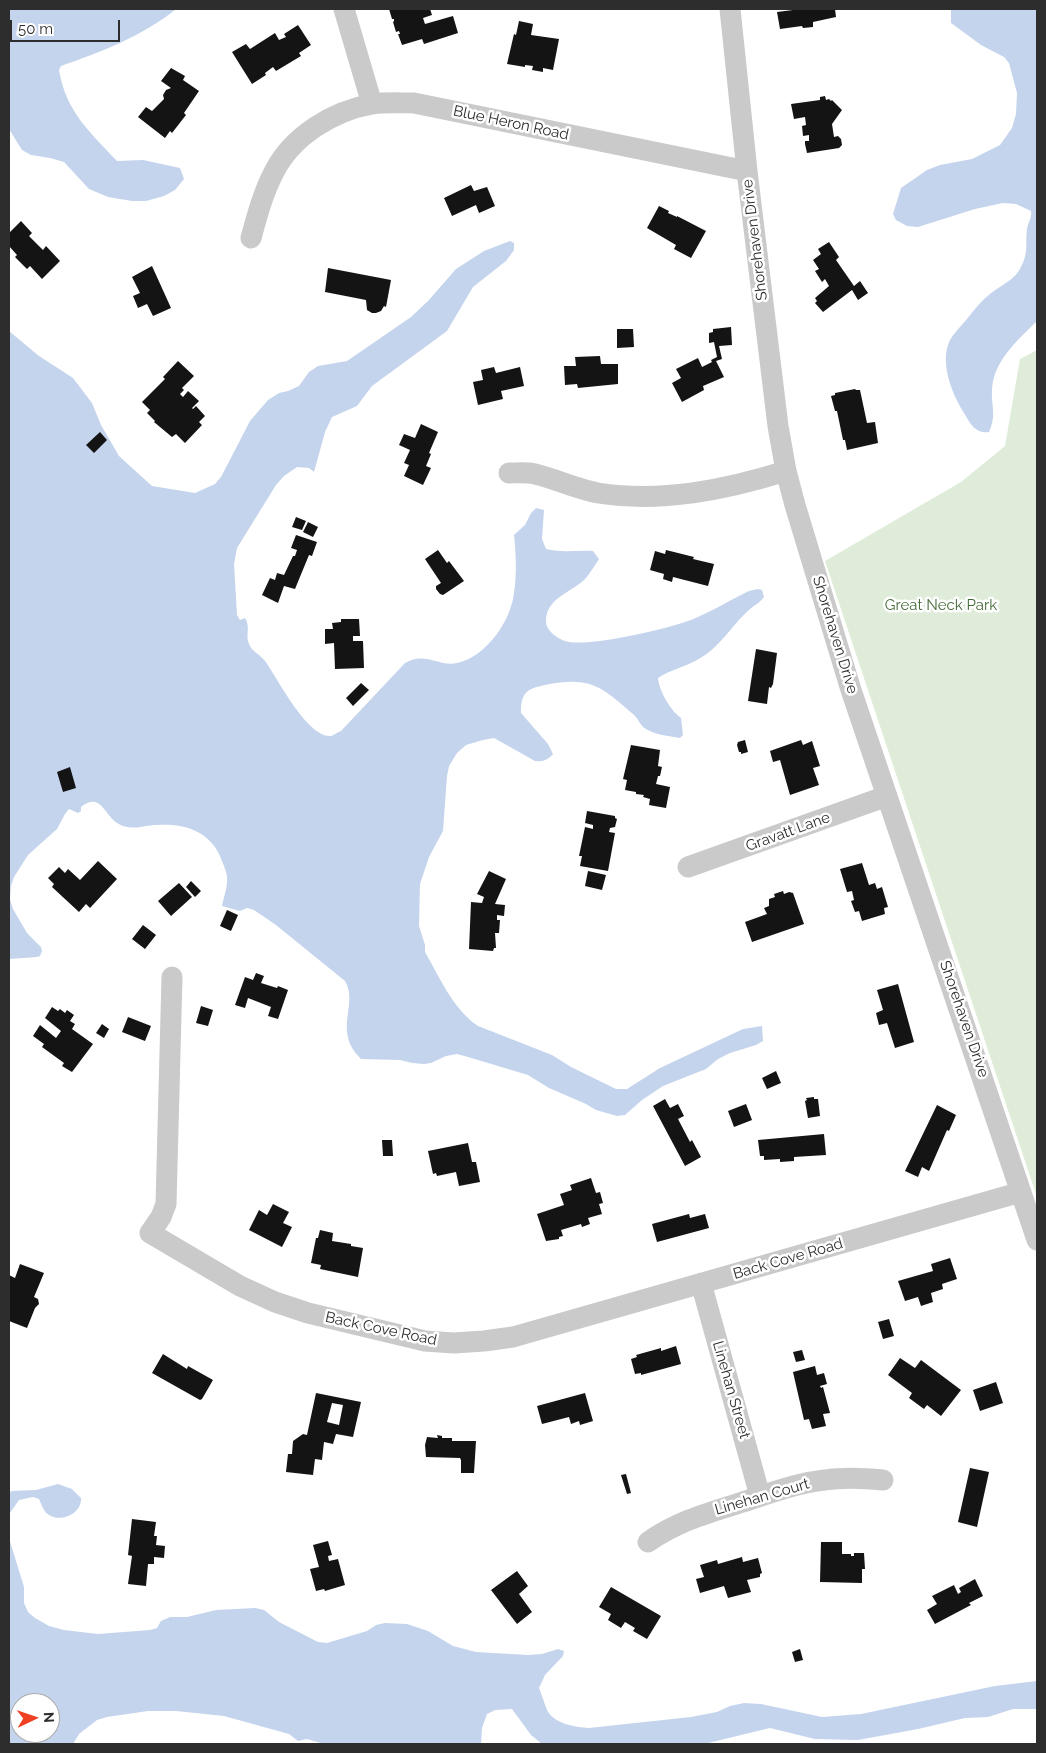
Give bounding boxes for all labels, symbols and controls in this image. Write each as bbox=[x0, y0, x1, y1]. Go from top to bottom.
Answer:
scale bar bbox=[12, 10, 122, 42]
text: 50 m bbox=[18, 20, 53, 38]
street label: Blue Heron Road bbox=[451, 102, 571, 144]
street label: Shorehaven Drive bbox=[739, 178, 771, 302]
street label: Shorehaven Drive bbox=[809, 574, 861, 696]
park label: Great Neck Park bbox=[885, 596, 997, 614]
street label: Gravatt Lane bbox=[743, 808, 833, 856]
street label: Shorehaven Drive bbox=[936, 958, 992, 1080]
street label: Back Cove Road bbox=[731, 1235, 845, 1283]
street label: Back Cove Road bbox=[324, 1308, 438, 1350]
street label: Linehan Street bbox=[708, 1339, 754, 1441]
street label: Linehan Court bbox=[713, 1475, 811, 1519]
north arrow bbox=[10, 1693, 60, 1743]
text: N bbox=[41, 1712, 57, 1723]

